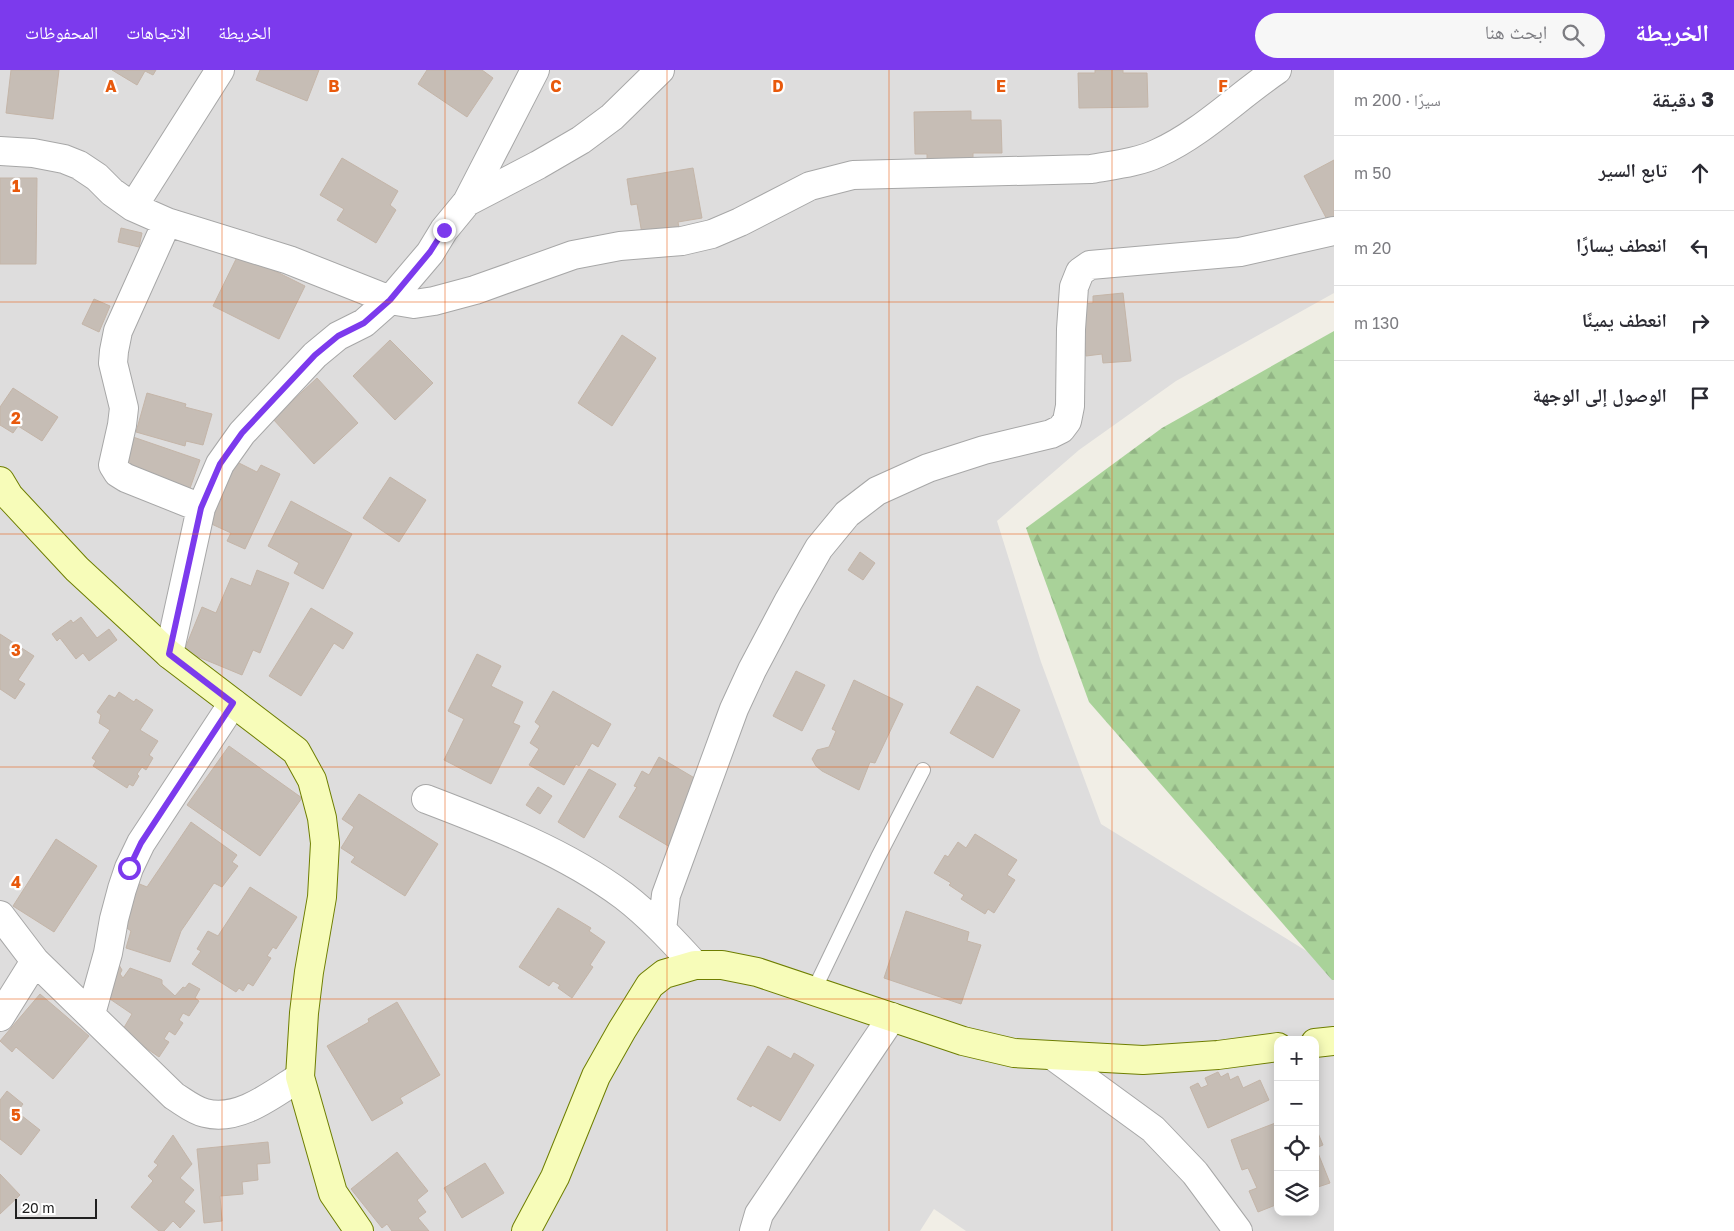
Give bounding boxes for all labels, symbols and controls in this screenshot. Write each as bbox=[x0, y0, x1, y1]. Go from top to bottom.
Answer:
search box bbox=[1255, 13, 1605, 58]
text: الخريطة bbox=[1635, 17, 1709, 46]
text: ابحث هنا bbox=[1485, 20, 1547, 43]
text: المحفوظات bbox=[25, 21, 98, 43]
text: الاتجاهات bbox=[126, 21, 190, 43]
text: الخريطة bbox=[218, 21, 271, 43]
icon: search bbox=[1559, 21, 1587, 49]
text: A bbox=[105, 76, 117, 96]
text: B bbox=[328, 76, 340, 96]
text: C bbox=[550, 76, 562, 96]
text: D bbox=[772, 76, 784, 96]
text: E bbox=[996, 76, 1006, 96]
text: F bbox=[1218, 76, 1228, 96]
text: 3 دقيقة bbox=[1652, 86, 1714, 112]
text: سيرًا · 200 m bbox=[1354, 90, 1441, 110]
text: تابع السير bbox=[1599, 158, 1667, 181]
icon: ahead bbox=[1686, 159, 1714, 187]
text: 50 m bbox=[1354, 163, 1391, 183]
text: 1 bbox=[12, 176, 20, 196]
route end bbox=[433, 219, 456, 242]
text: انعطف يسارًا bbox=[1576, 233, 1667, 256]
icon: left bbox=[1686, 234, 1714, 262]
text: 20 m bbox=[1354, 238, 1391, 258]
text: انعطف يمينًا bbox=[1582, 308, 1667, 331]
icon: right bbox=[1686, 309, 1714, 337]
text: 130 m bbox=[1354, 313, 1399, 333]
text: الوصول إلى الوجهة bbox=[1533, 383, 1667, 406]
icon: arrive bbox=[1686, 384, 1714, 412]
text: 2 bbox=[11, 408, 21, 428]
text: 3 bbox=[11, 640, 21, 660]
route start bbox=[118, 857, 141, 880]
text: 4 bbox=[11, 872, 21, 892]
map controls bbox=[1274, 1036, 1319, 1216]
button: + bbox=[1274, 1036, 1319, 1081]
button: − bbox=[1274, 1081, 1319, 1126]
text: 5 bbox=[11, 1105, 21, 1125]
button: locate bbox=[1274, 1126, 1319, 1171]
button: layers bbox=[1274, 1171, 1319, 1216]
scale bar bbox=[15, 1196, 98, 1219]
text: 20 m bbox=[22, 1199, 55, 1216]

